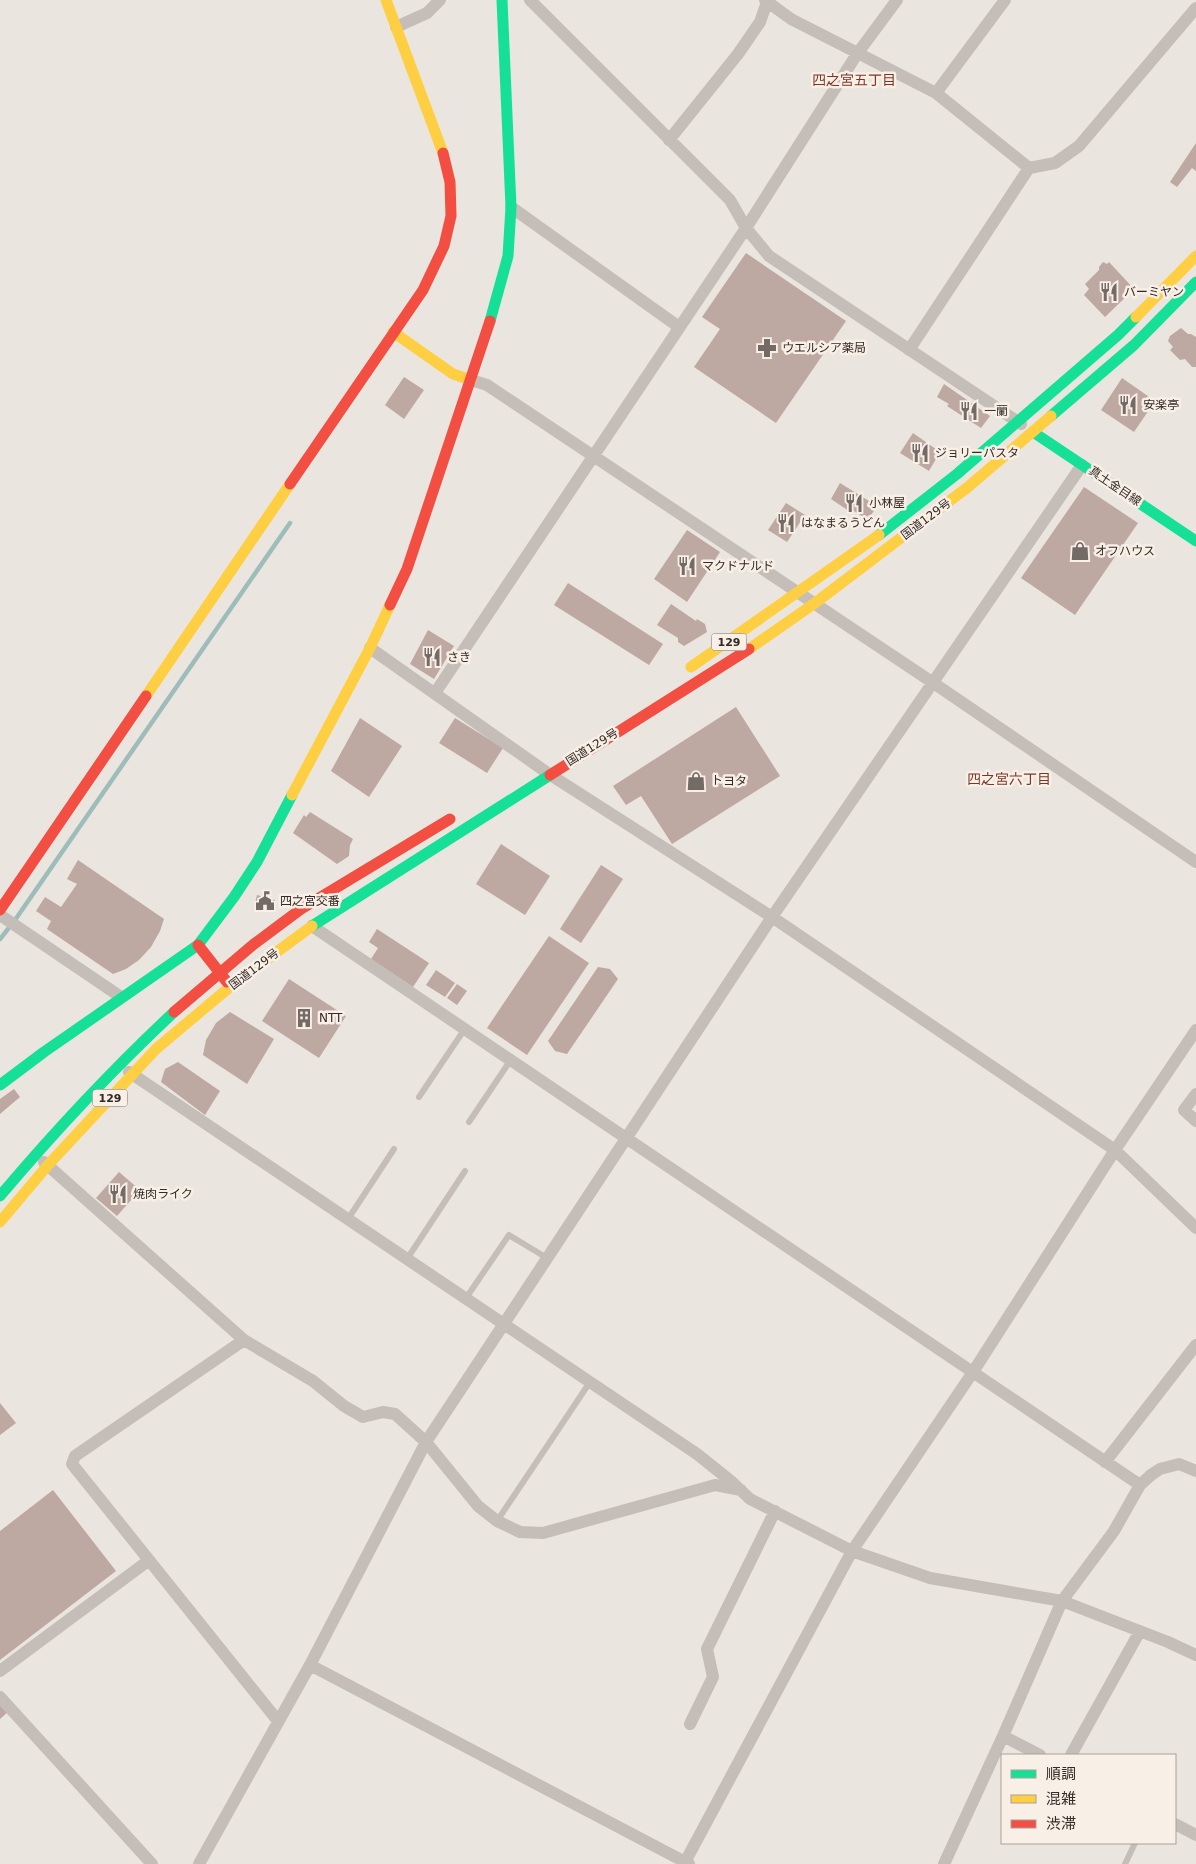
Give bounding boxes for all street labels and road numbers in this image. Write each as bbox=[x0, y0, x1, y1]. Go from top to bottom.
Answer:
street label: 真土金目線 bbox=[1086, 463, 1144, 509]
street label: 国道129号 bbox=[898, 496, 954, 542]
road number: 129 bbox=[712, 634, 746, 650]
street label: 国道129号 bbox=[563, 725, 621, 769]
street label: 国道129号 bbox=[226, 946, 282, 992]
road number: 129 bbox=[92, 1090, 128, 1106]

